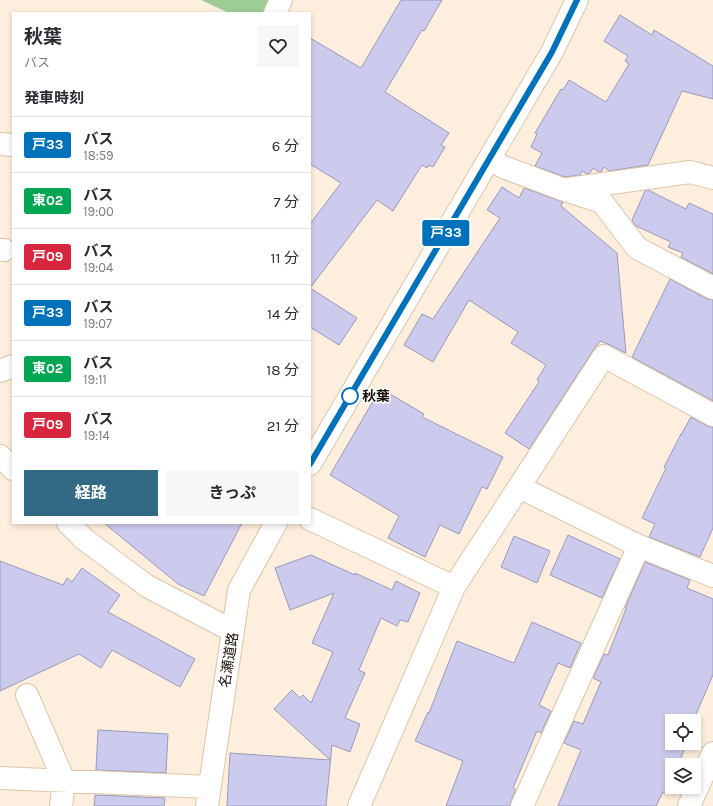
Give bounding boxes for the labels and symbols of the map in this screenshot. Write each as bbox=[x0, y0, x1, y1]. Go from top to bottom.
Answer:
line badge: 戸33 bbox=[423, 220, 469, 246]
marker: 秋葉 bbox=[341, 387, 359, 405]
place label: 秋葉 bbox=[362, 388, 390, 405]
street label: 名瀬道路 bbox=[216, 631, 242, 689]

